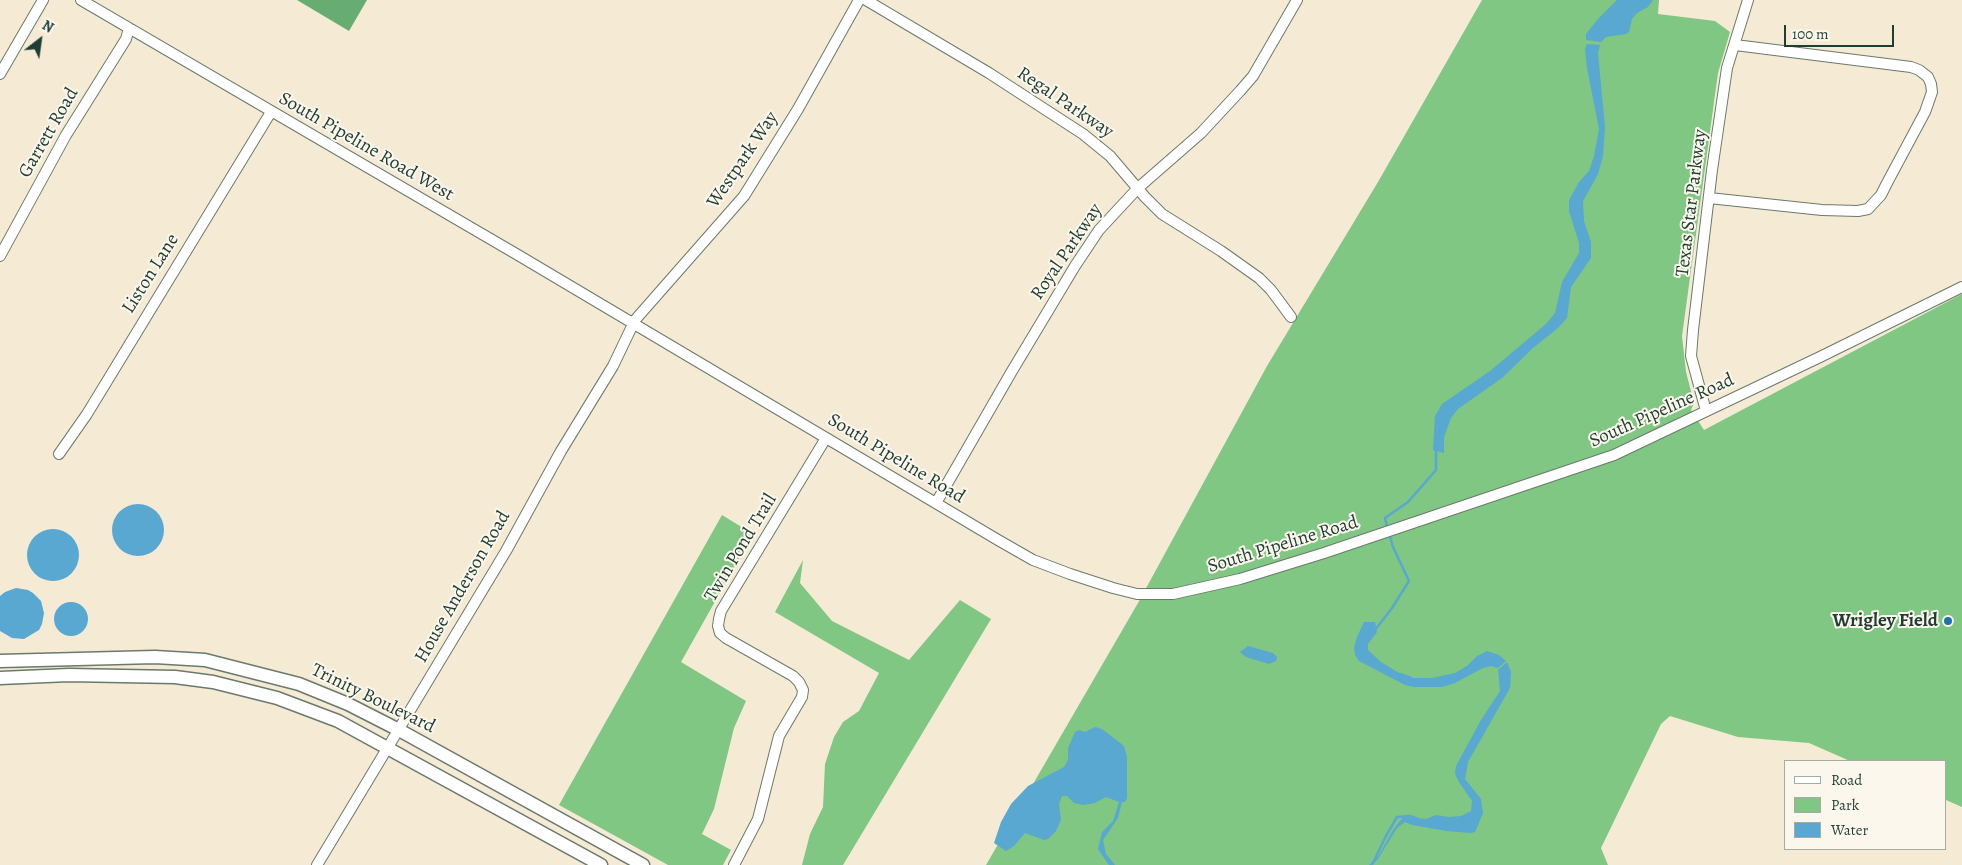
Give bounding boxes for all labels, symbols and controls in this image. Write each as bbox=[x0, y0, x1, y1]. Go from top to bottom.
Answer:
north arrow bbox=[15, 15, 65, 65]
scale bar bbox=[1787, 15, 1897, 47]
text: N bbox=[39, 16, 57, 37]
text: 100 m bbox=[1792, 24, 1829, 44]
street label: Regal Parkway bbox=[1012, 62, 1118, 144]
street label: Garrett Road bbox=[14, 84, 84, 182]
street label: South Pipeline Road West bbox=[274, 88, 458, 206]
street label: Westpark Way bbox=[702, 108, 784, 212]
street label: Texas Star Parkway bbox=[1672, 128, 1712, 278]
street label: Royal Parkway bbox=[1026, 199, 1108, 305]
street label: Liston Lane bbox=[118, 230, 184, 318]
street label: South Pipeline Road bbox=[1586, 369, 1738, 453]
street label: South Pipeline Road bbox=[823, 409, 969, 509]
street label: Twin Pond Trail bbox=[700, 490, 782, 606]
street label: House Anderson Road bbox=[410, 507, 516, 667]
street label: South Pipeline Road bbox=[1205, 511, 1361, 579]
place label: Wrigley Field bbox=[1833, 610, 1938, 632]
marker: Wrigley Field bbox=[1942, 615, 1954, 627]
street label: Trinity Boulevard bbox=[307, 659, 439, 739]
legend bbox=[1784, 760, 1947, 850]
text: Road bbox=[1831, 770, 1862, 790]
text: Park bbox=[1831, 795, 1859, 815]
text: Water bbox=[1831, 820, 1868, 840]

